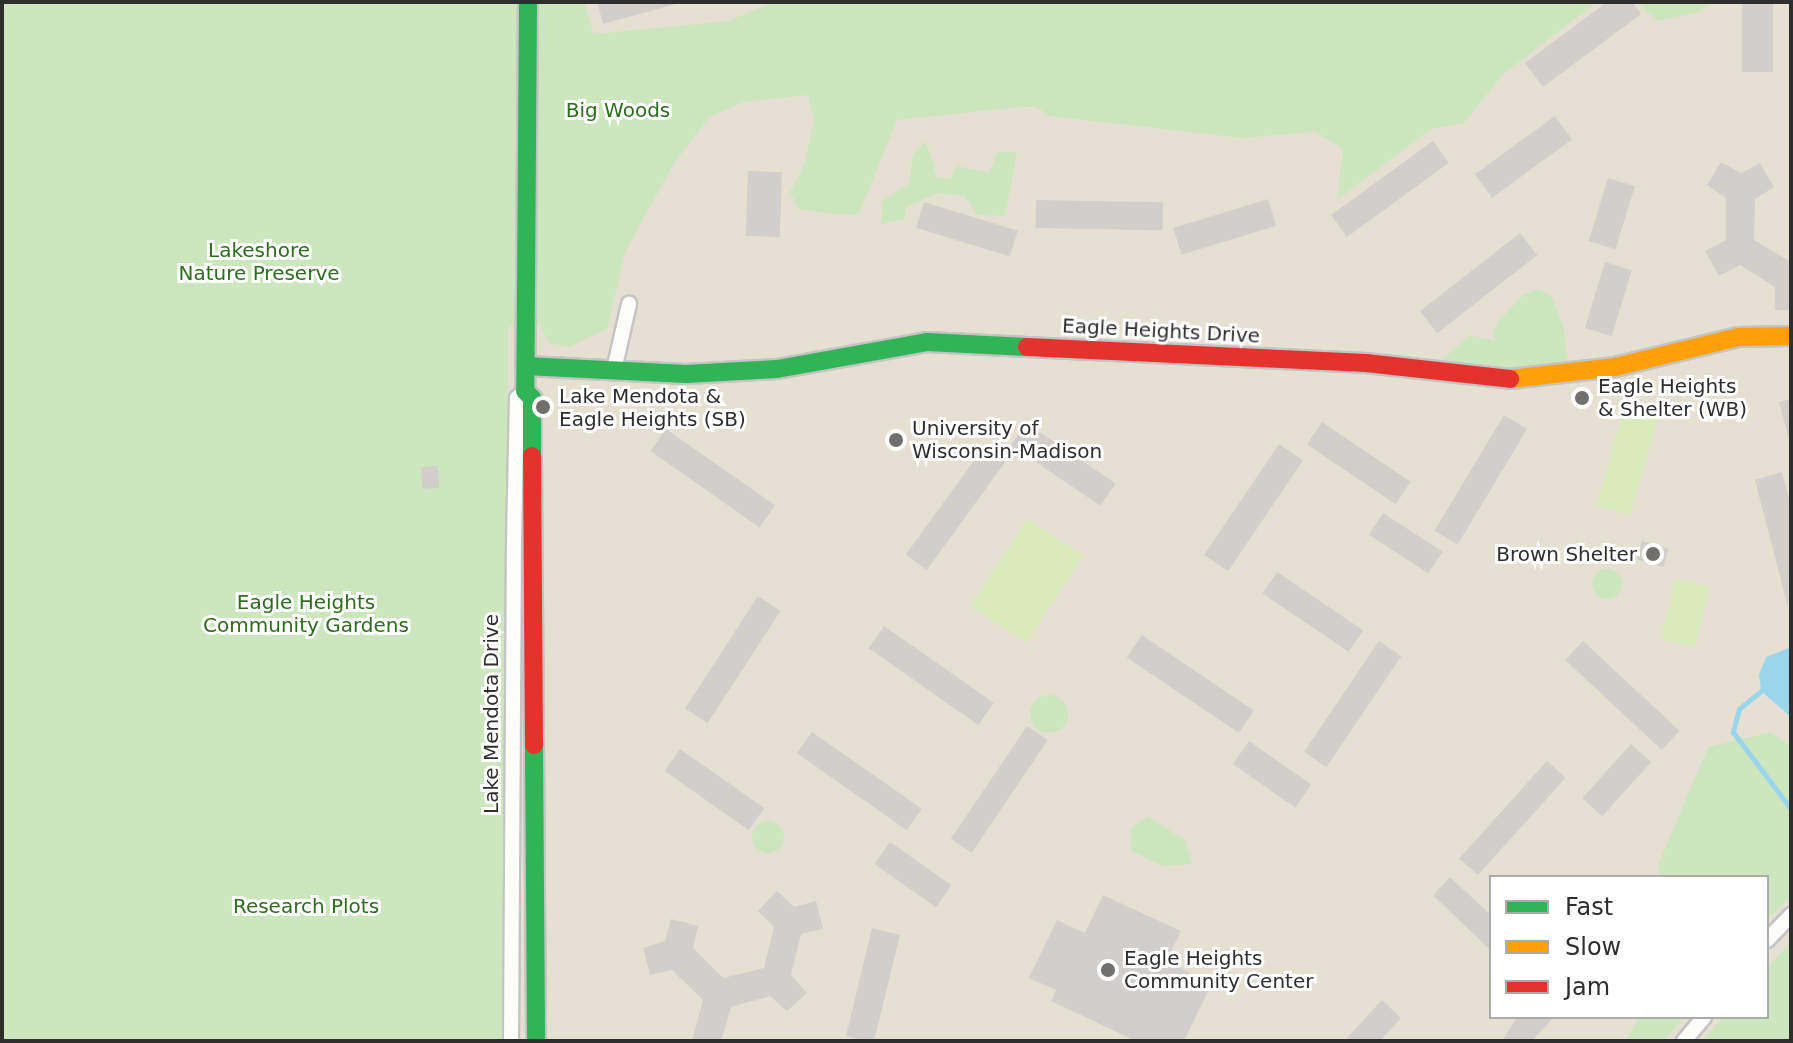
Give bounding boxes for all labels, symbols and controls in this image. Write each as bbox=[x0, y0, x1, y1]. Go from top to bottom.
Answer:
park label: Big Woods bbox=[566, 98, 670, 122]
park label: Lakeshore Nature Preserve bbox=[178, 238, 340, 285]
street label: Eagle Heights Drive bbox=[1061, 314, 1261, 348]
place label: Eagle Heights & Shelter (WB) bbox=[1598, 374, 1747, 421]
place label: Lake Mendota & Eagle Heights (SB) bbox=[559, 384, 746, 431]
marker: Eagle Heights & Shelter (WB) bbox=[1573, 389, 1591, 407]
marker: Lake Mendota & Eagle Heights (SB) bbox=[534, 398, 552, 416]
place label: University of Wisconsin-Madison bbox=[912, 416, 1102, 463]
marker: University of Wisconsin-Madison bbox=[887, 431, 905, 449]
place label: Brown Shelter bbox=[1496, 542, 1637, 566]
marker: Brown Shelter bbox=[1644, 545, 1662, 563]
park label: Eagle Heights Community Gardens bbox=[203, 591, 409, 638]
street label: Lake Mendota Drive bbox=[479, 614, 503, 814]
legend bbox=[1489, 875, 1769, 1019]
text: Fast bbox=[1565, 893, 1613, 921]
park label: Research Plots bbox=[233, 894, 379, 918]
text: Slow bbox=[1565, 933, 1621, 961]
place label: Eagle Heights Community Center bbox=[1124, 946, 1313, 993]
marker: Eagle Heights Community Center bbox=[1099, 961, 1117, 979]
text: Jam bbox=[1565, 973, 1610, 1001]

